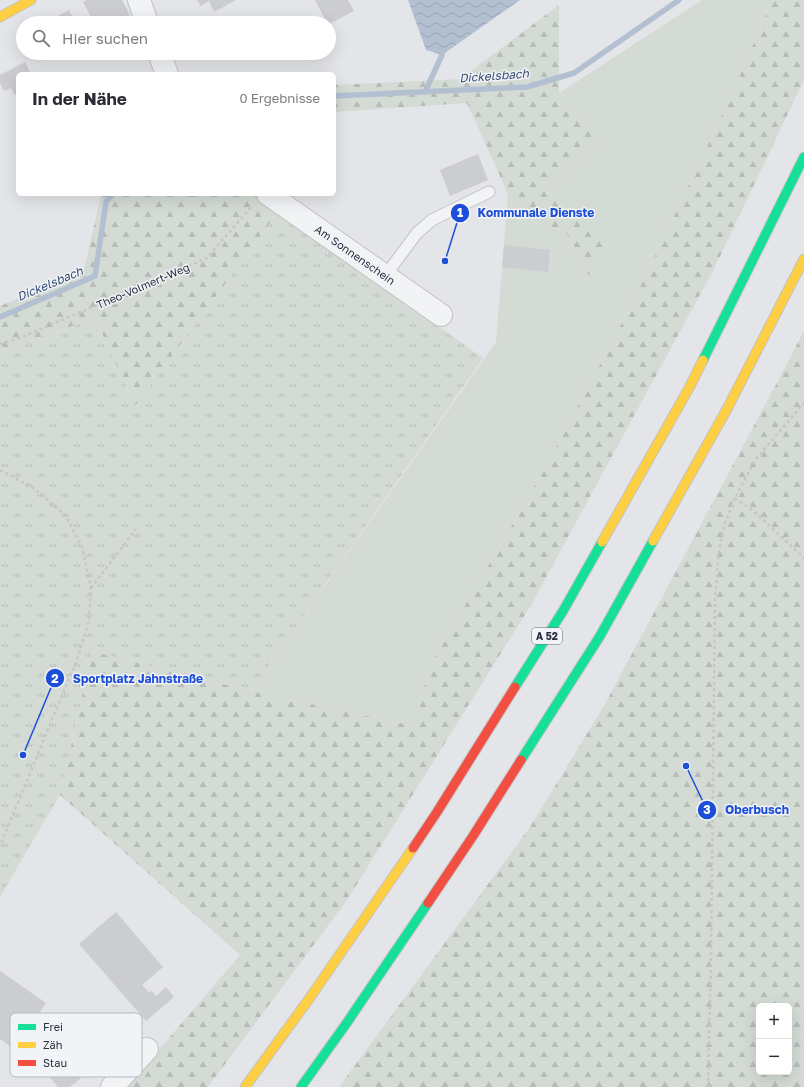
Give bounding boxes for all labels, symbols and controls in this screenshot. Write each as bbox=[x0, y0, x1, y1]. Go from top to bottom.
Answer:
search box bbox=[16, 16, 336, 60]
icon: search bbox=[30, 27, 52, 49]
text: Hier suchen bbox=[62, 29, 148, 47]
water label: Dickelsbach bbox=[459, 66, 530, 85]
text: In der Nähe bbox=[32, 88, 127, 109]
text: 0 Ergebnisse bbox=[239, 90, 320, 106]
callout: Kommunale Dienste bbox=[450, 201, 603, 225]
text: 1 bbox=[457, 205, 463, 220]
text: Kommunale Dienste bbox=[478, 205, 594, 220]
street label: Am Sonnenschein bbox=[313, 222, 398, 287]
street label: Theo-Volmert-Weg bbox=[94, 260, 191, 311]
water label: Dickelsbach bbox=[15, 263, 85, 304]
road number: A 52 bbox=[532, 628, 562, 644]
callout: Sportplatz Jahnstraße bbox=[45, 666, 211, 690]
text: 2 bbox=[51, 671, 59, 686]
text: Sportplatz Jahnstraße bbox=[73, 671, 203, 686]
callout: Oberbusch bbox=[697, 798, 797, 822]
text: 3 bbox=[703, 802, 711, 817]
text: Oberbusch bbox=[725, 802, 789, 817]
map controls bbox=[756, 1003, 792, 1075]
button: + bbox=[756, 1003, 792, 1039]
legend bbox=[10, 1013, 142, 1077]
text: Frei bbox=[43, 1020, 63, 1033]
text: Zäh bbox=[43, 1038, 63, 1051]
button: − bbox=[756, 1039, 792, 1075]
text: Stau bbox=[43, 1056, 67, 1069]

